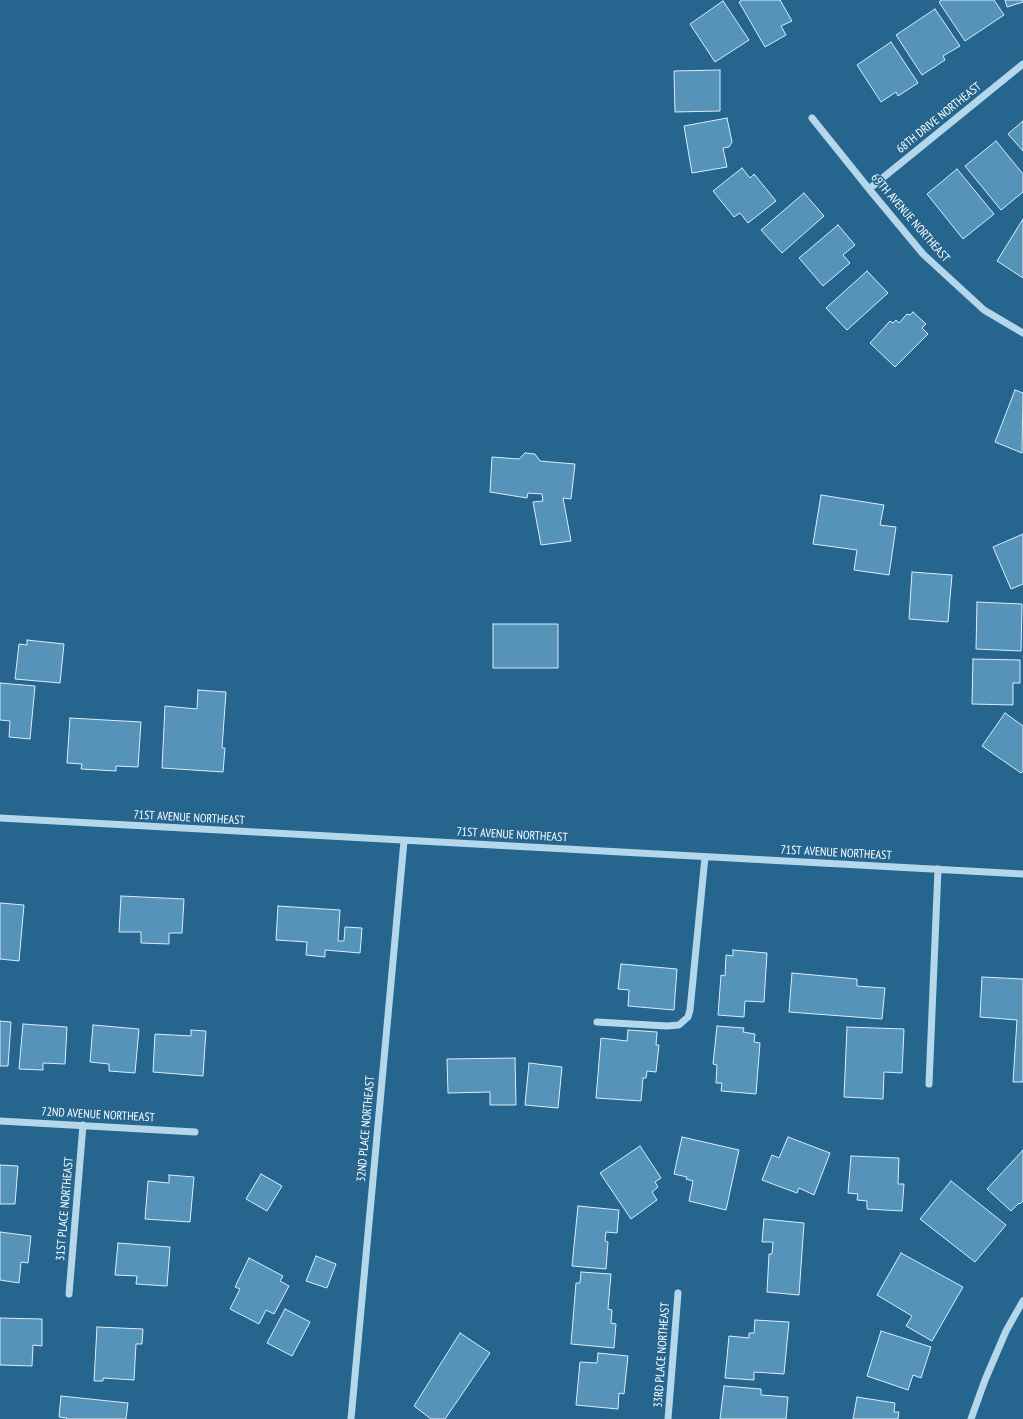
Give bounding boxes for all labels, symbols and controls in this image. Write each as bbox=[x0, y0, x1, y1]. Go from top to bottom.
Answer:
street label: 68TH DRIVE NORTHEAST bbox=[894, 79, 984, 157]
street label: 69TH AVENUE NORTHEAST bbox=[868, 171, 952, 265]
street label: 71ST AVENUE NORTHEAST bbox=[133, 808, 245, 828]
street label: 71ST AVENUE NORTHEAST bbox=[456, 825, 568, 845]
street label: 71ST AVENUE NORTHEAST bbox=[780, 843, 892, 863]
street label: 32ND PLACE NORTHEAST bbox=[354, 1075, 378, 1183]
street label: 72ND AVENUE NORTHEAST bbox=[41, 1105, 155, 1125]
street label: 31ST PLACE NORTHEAST bbox=[53, 1156, 77, 1262]
street label: 33RD PLACE NORTHEAST bbox=[651, 1302, 673, 1408]

